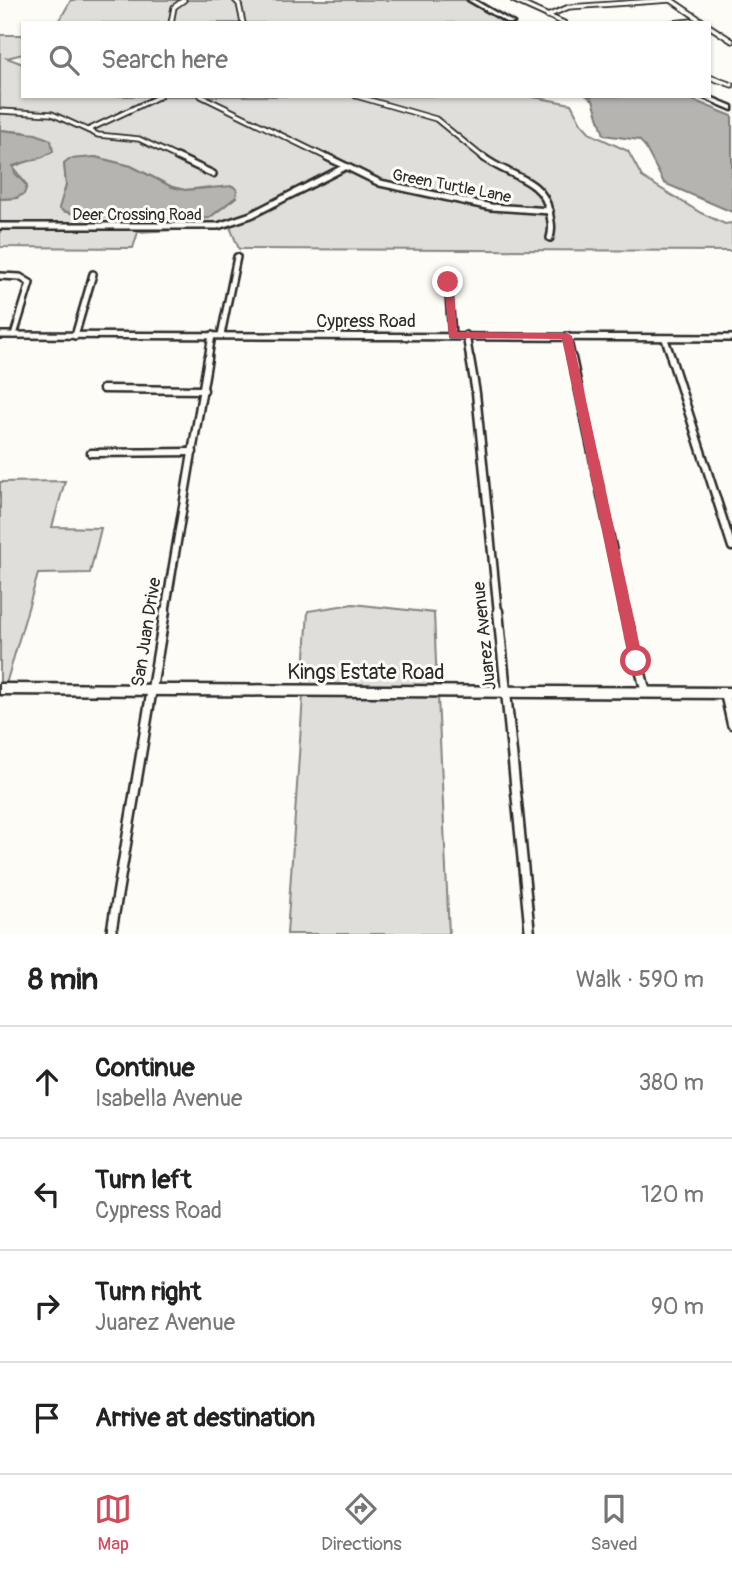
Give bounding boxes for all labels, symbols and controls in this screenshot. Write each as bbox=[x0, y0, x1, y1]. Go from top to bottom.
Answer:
search box bbox=[21, 21, 711, 98]
icon: search bbox=[45, 41, 83, 79]
text: Search here bbox=[101, 44, 228, 76]
street label: Green Turtle Lane bbox=[391, 165, 513, 207]
street label: Deer Crossing Road bbox=[72, 205, 202, 225]
route end bbox=[432, 266, 463, 297]
street label: Cypress Road bbox=[316, 310, 416, 333]
street label: San Juan Drive bbox=[126, 576, 167, 688]
street label: Juarez Avenue bbox=[467, 580, 502, 692]
route start bbox=[620, 645, 651, 676]
street label: Kings Estate Road bbox=[287, 659, 445, 686]
text: 8 min bbox=[28, 961, 98, 998]
text: Walk · 590 m bbox=[576, 965, 704, 994]
text: Continue bbox=[95, 1052, 195, 1084]
icon: ahead bbox=[28, 1063, 66, 1101]
text: 380 m bbox=[638, 1068, 704, 1097]
text: Isabella Avenue bbox=[95, 1084, 242, 1113]
text: Turn left bbox=[95, 1164, 191, 1196]
icon: left bbox=[28, 1175, 66, 1213]
text: 120 m bbox=[641, 1180, 704, 1209]
text: Cypress Road bbox=[95, 1196, 222, 1225]
text: Turn right bbox=[95, 1276, 201, 1308]
icon: right bbox=[28, 1287, 66, 1325]
text: 90 m bbox=[651, 1292, 704, 1321]
text: Juarez Avenue bbox=[95, 1308, 235, 1337]
icon: arrive bbox=[28, 1399, 66, 1437]
text: Arrive at destination bbox=[95, 1402, 315, 1434]
tab: Map bbox=[94, 1490, 132, 1556]
tab: Directions bbox=[321, 1490, 402, 1556]
tab: Saved bbox=[590, 1490, 638, 1556]

